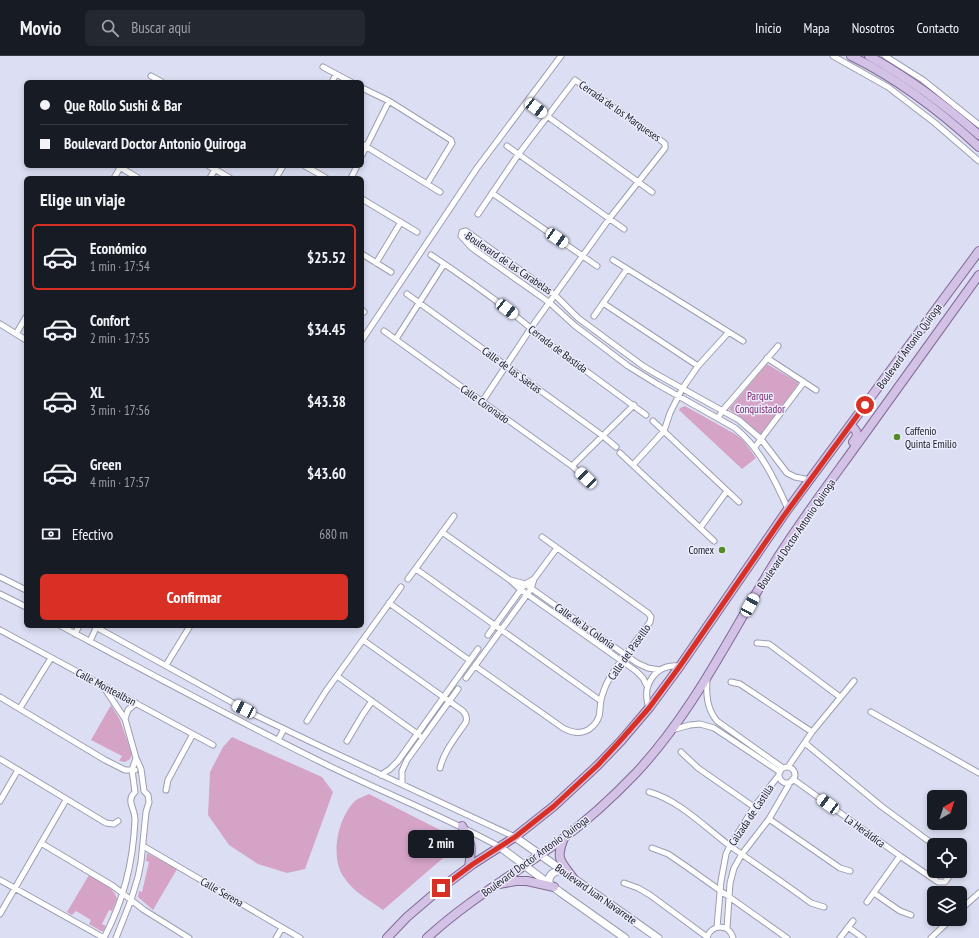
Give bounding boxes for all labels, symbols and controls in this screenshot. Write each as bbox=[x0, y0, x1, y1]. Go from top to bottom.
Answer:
search box bbox=[85, 10, 365, 46]
text: Movio bbox=[20, 16, 61, 40]
icon: search bbox=[99, 17, 121, 39]
text: Buscar aquí bbox=[131, 18, 191, 37]
text: Inicio bbox=[755, 19, 782, 37]
text: Mapa bbox=[804, 19, 830, 37]
text: Nosotros bbox=[852, 19, 895, 37]
text: Contacto bbox=[917, 19, 959, 37]
street label: Cerrada de los Marqueses bbox=[576, 78, 664, 145]
text: Que Rollo Sushi & Bar bbox=[64, 96, 182, 115]
car bbox=[523, 96, 549, 120]
text: Boulevard Doctor Antonio Quiroga bbox=[64, 134, 246, 153]
text: Elige un viaje bbox=[40, 188, 125, 211]
car bbox=[544, 226, 570, 250]
street label: Boulevard de las Carabelas bbox=[463, 229, 555, 297]
icon: car bbox=[42, 239, 78, 275]
text: Económico bbox=[90, 239, 147, 258]
text: $25.52 bbox=[307, 248, 346, 267]
text: 1 min · 17:54 bbox=[90, 258, 150, 275]
car bbox=[494, 297, 520, 321]
street label: Boulevard Antonio Quiroga bbox=[873, 301, 945, 391]
icon: car bbox=[42, 311, 78, 347]
text: Confort bbox=[90, 311, 130, 330]
text: $34.45 bbox=[307, 320, 346, 339]
street label: Cerrada de Bastida bbox=[526, 322, 590, 376]
text: 2 min · 17:55 bbox=[90, 330, 150, 347]
street label: Calle de las Saetas bbox=[479, 344, 545, 397]
street label: Calle Coronado bbox=[458, 381, 512, 427]
icon: car bbox=[42, 383, 78, 419]
text: XL bbox=[90, 383, 104, 402]
park label: Parque Conquistador bbox=[735, 389, 785, 416]
text: $43.38 bbox=[307, 392, 346, 411]
route start bbox=[856, 396, 874, 414]
text: 3 min · 17:56 bbox=[90, 402, 150, 419]
place label: Caffenio Quinta Emilio bbox=[905, 424, 957, 451]
marker: Caffenio Quinta Emilio bbox=[892, 432, 902, 442]
icon: car bbox=[42, 455, 78, 491]
text: Green bbox=[90, 455, 122, 474]
text: $43.60 bbox=[307, 464, 346, 483]
car bbox=[573, 465, 599, 491]
text: 4 min · 17:57 bbox=[90, 474, 150, 491]
street label: Boulevard Doctor Antonio Quiroga bbox=[754, 476, 838, 592]
icon: cash bbox=[40, 523, 62, 545]
text: Efectivo bbox=[72, 525, 113, 544]
text: 680 m bbox=[319, 526, 348, 543]
place label: Comex bbox=[688, 543, 714, 557]
marker: Comex bbox=[717, 545, 727, 555]
button: Confirmar bbox=[40, 574, 348, 620]
car bbox=[739, 592, 761, 618]
street label: Calle de la Colonia bbox=[552, 600, 618, 652]
street label: Calle del Paseíllo bbox=[605, 621, 654, 683]
street label: Calle Montealban bbox=[73, 665, 139, 709]
car bbox=[231, 698, 257, 720]
street label: Calzada de Castilla bbox=[725, 782, 777, 848]
north arrow bbox=[927, 790, 967, 830]
map controls bbox=[927, 790, 967, 926]
car bbox=[815, 792, 841, 816]
street label: Boulevard Doctor Antonio Quiroga bbox=[478, 812, 592, 900]
street label: La Heráldica bbox=[842, 812, 888, 850]
callout: 2 min bbox=[408, 830, 474, 858]
text: 2 min bbox=[428, 835, 454, 852]
button: locate bbox=[927, 838, 967, 878]
street label: Boulevard Juan Navarrete bbox=[552, 861, 640, 928]
street label: Calle Serena bbox=[198, 874, 246, 910]
route end bbox=[432, 879, 450, 897]
button: layers bbox=[927, 886, 967, 926]

